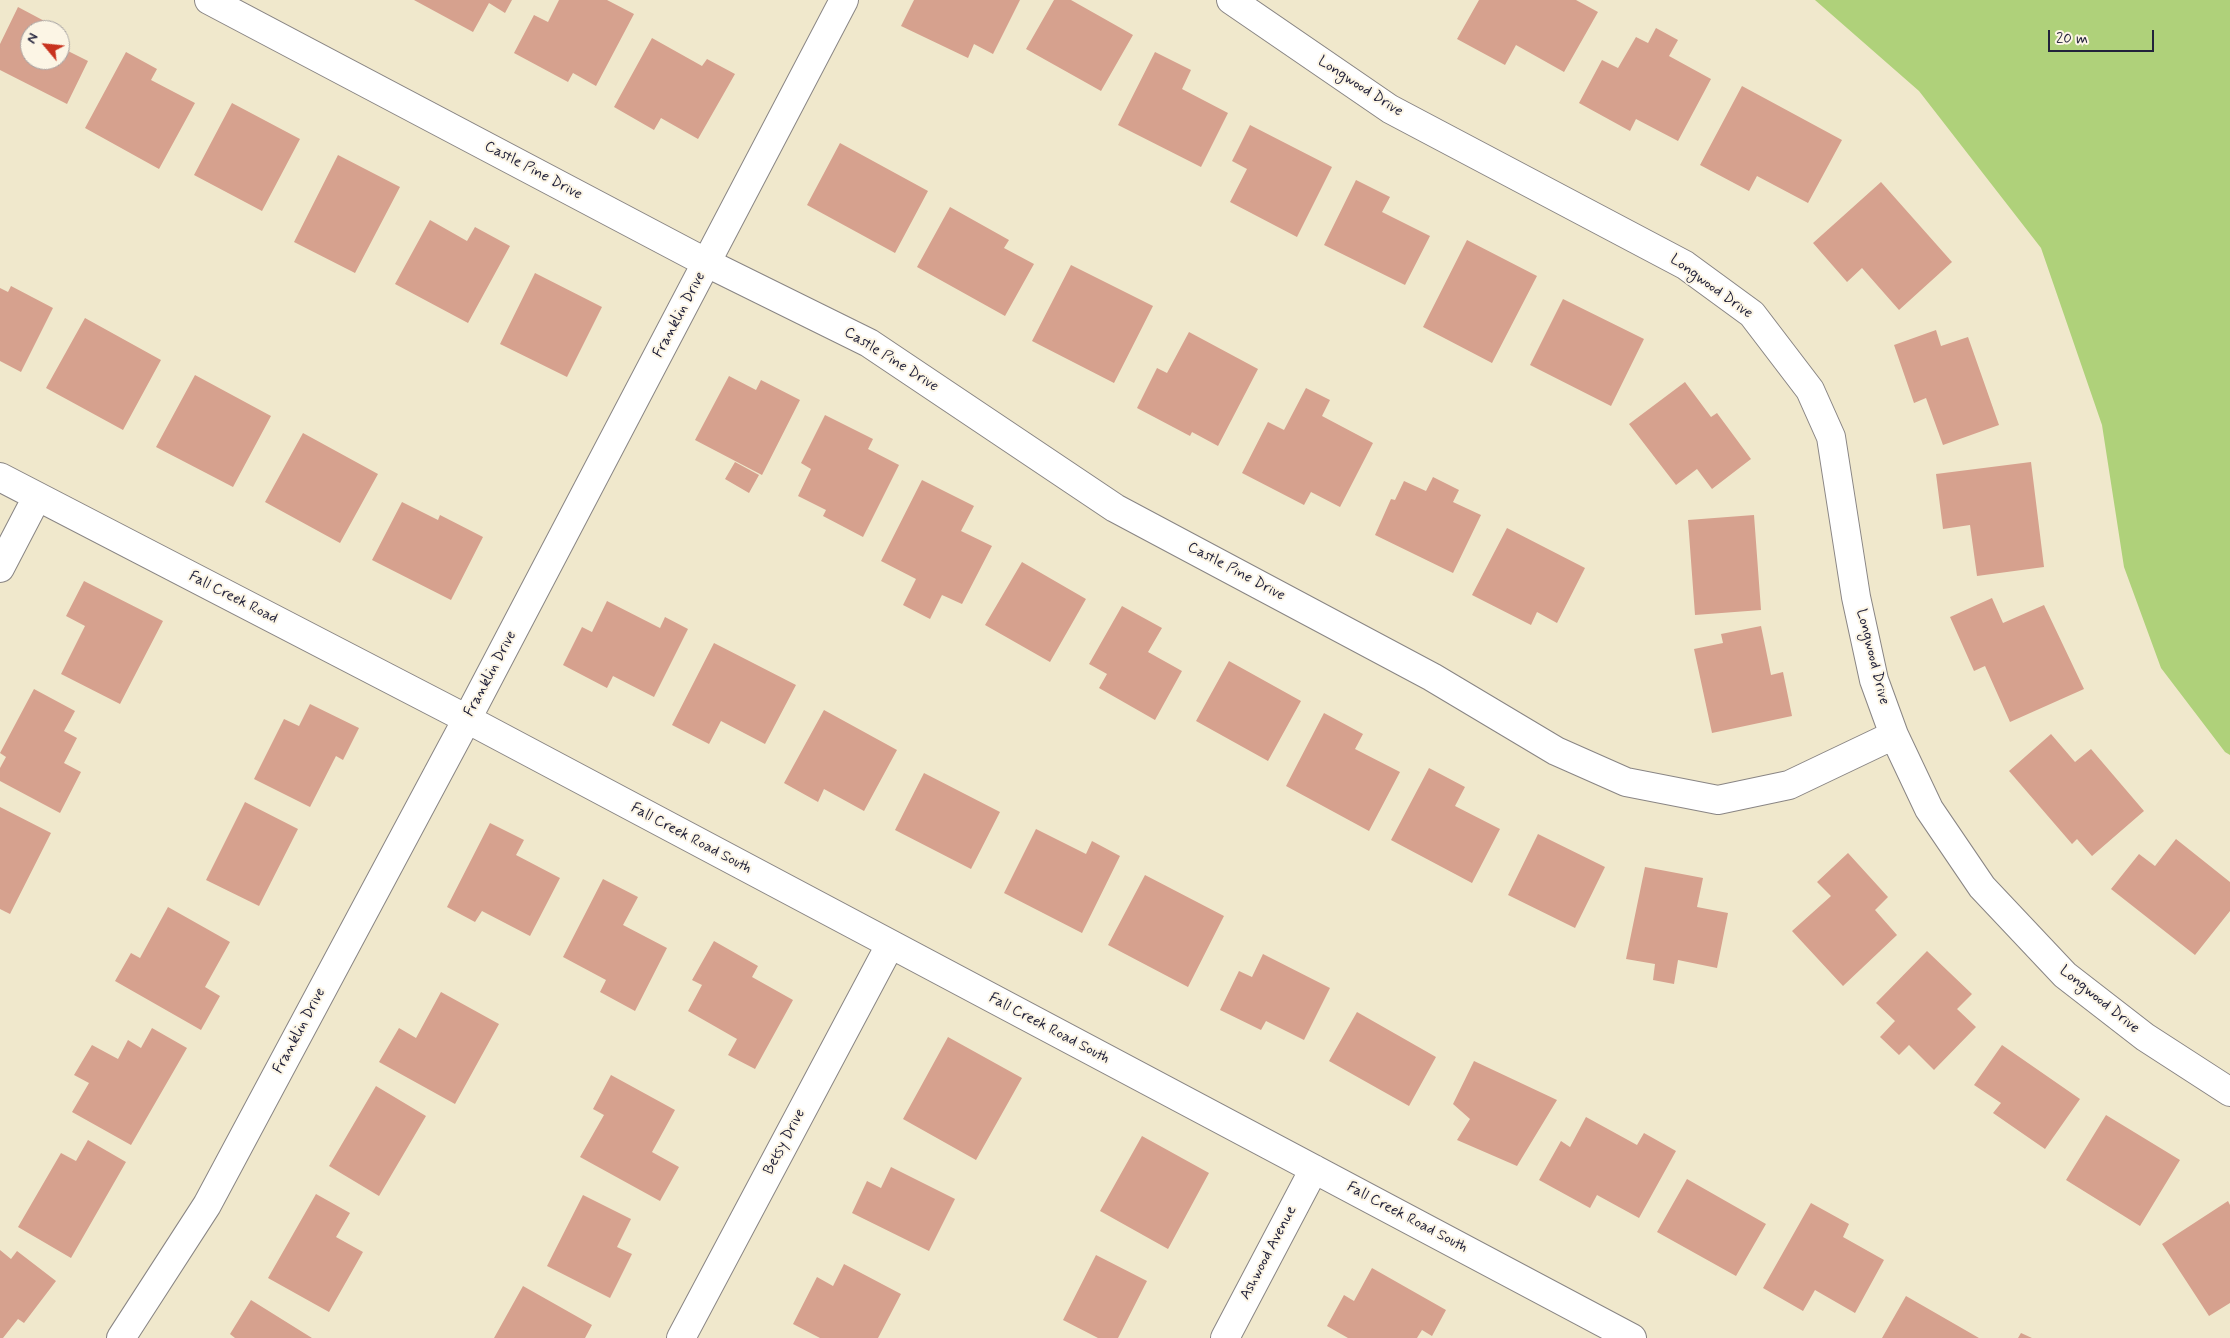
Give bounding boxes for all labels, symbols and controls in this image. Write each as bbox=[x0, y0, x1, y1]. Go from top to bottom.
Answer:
north arrow bbox=[20, 20, 70, 70]
scale bar bbox=[2050, 20, 2156, 52]
text: 20 m bbox=[2056, 29, 2088, 49]
text: N bbox=[22, 30, 43, 47]
street label: Longwood Drive bbox=[1314, 53, 1406, 121]
street label: Castle Pine Drive bbox=[481, 138, 585, 204]
street label: Longwood Drive bbox=[1666, 251, 1756, 323]
street label: Franklin Drive bbox=[650, 269, 710, 361]
street label: Castle Pine Drive bbox=[840, 324, 942, 396]
street label: Castle Pine Drive bbox=[1184, 539, 1288, 605]
street label: Fall Creek Road bbox=[186, 568, 280, 628]
street label: Longwood Drive bbox=[1851, 607, 1893, 707]
street label: Franklin Drive bbox=[461, 628, 521, 720]
street label: Fall Creek Road South bbox=[628, 800, 754, 878]
street label: Longwood Drive bbox=[2055, 962, 2143, 1038]
street label: Franklin Drive bbox=[270, 985, 330, 1077]
street label: Fall Creek Road South bbox=[986, 990, 1112, 1068]
street label: Betsy Drive bbox=[760, 1106, 810, 1178]
street label: Fall Creek Road South bbox=[1344, 1179, 1470, 1257]
street label: Ashwood Avenue bbox=[1237, 1203, 1301, 1303]

